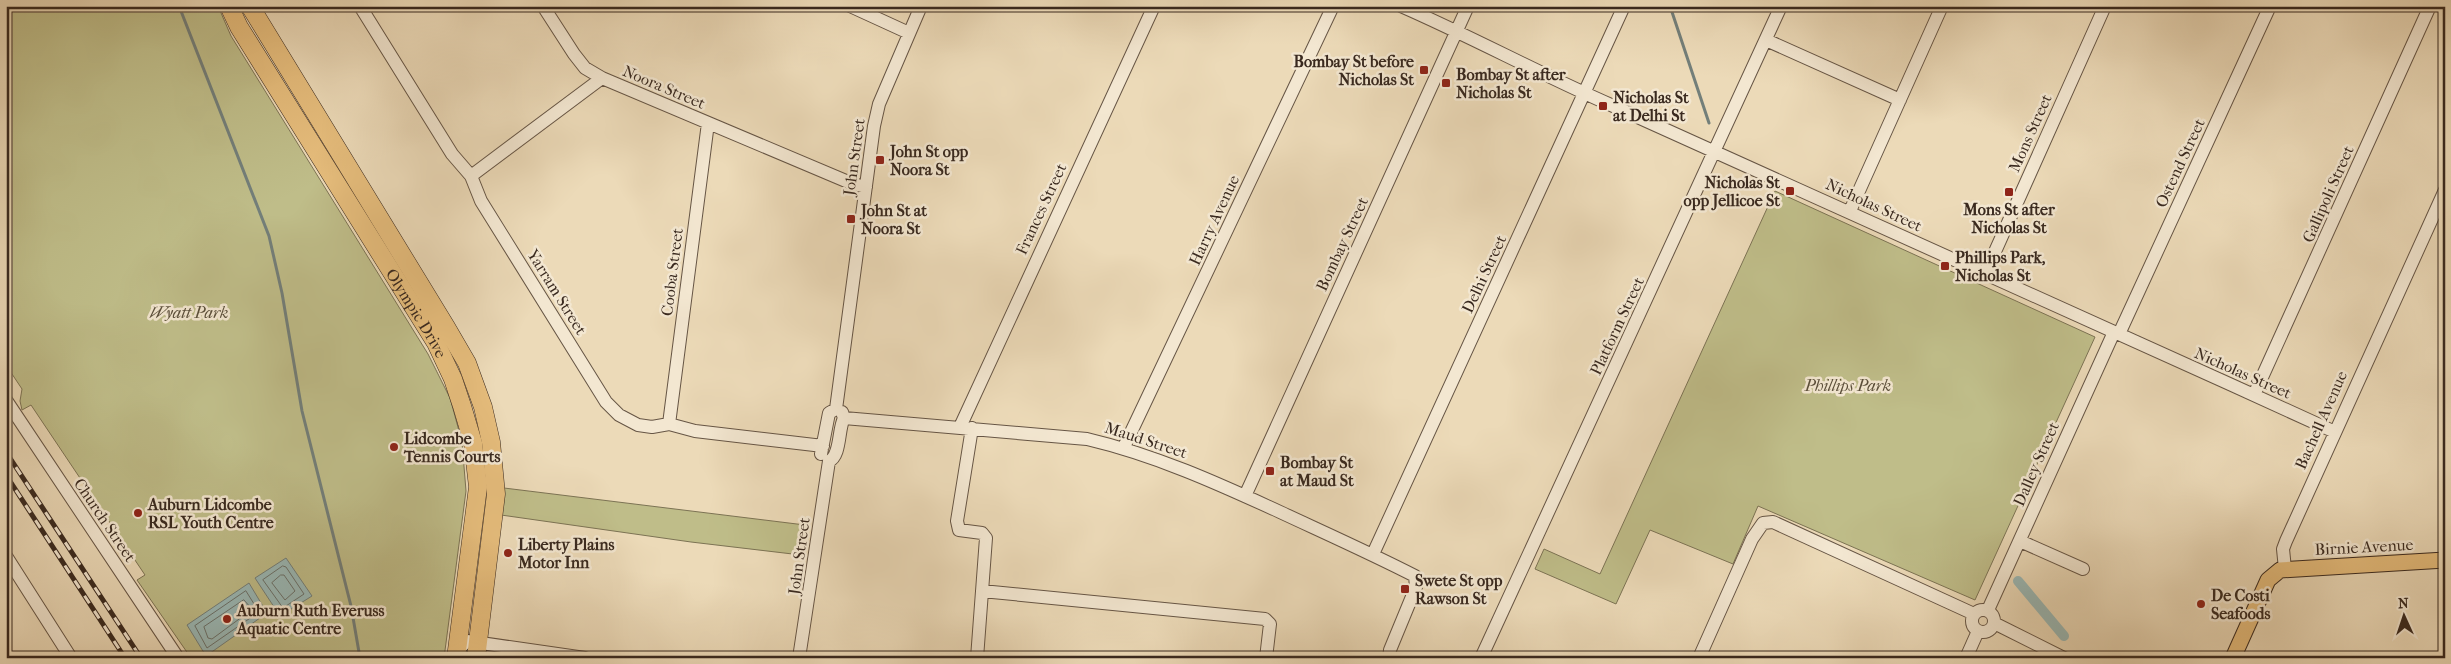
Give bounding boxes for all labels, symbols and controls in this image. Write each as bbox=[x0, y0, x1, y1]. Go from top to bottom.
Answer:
place label: Bombay St before Nicholas St bbox=[1294, 52, 1414, 89]
street label: Noora Street bbox=[620, 61, 708, 113]
marker: Bombay St before Nicholas St bbox=[1418, 64, 1430, 76]
place label: Bombay St after Nicholas St bbox=[1456, 65, 1567, 102]
marker: Bombay St after Nicholas St bbox=[1440, 77, 1452, 89]
place label: Nicholas St at Delhi St bbox=[1613, 88, 1689, 125]
street label: Mons Street bbox=[2004, 91, 2056, 175]
marker: Nicholas St at Delhi St bbox=[1597, 100, 1609, 112]
street label: Ostend Street bbox=[2151, 115, 2209, 210]
street label: John Street bbox=[839, 117, 869, 199]
place label: John St opp Noora St bbox=[888, 142, 969, 179]
street label: Gallipoli Street bbox=[2298, 142, 2358, 245]
marker: John St opp Noora St bbox=[874, 154, 886, 166]
street label: Frances Street bbox=[1012, 160, 1071, 258]
street label: Harry Avenue bbox=[1185, 172, 1243, 268]
place label: Nicholas St opp Jellicoe St bbox=[1684, 173, 1780, 211]
street label: Nicholas Street bbox=[1823, 174, 1925, 236]
marker: Nicholas St opp Jellicoe St bbox=[1784, 185, 1796, 197]
marker: Mons St after Nicholas St bbox=[2003, 186, 2015, 198]
street label: Bombay Street bbox=[1312, 194, 1372, 294]
place label: Mons St after Nicholas St bbox=[1962, 200, 2056, 237]
place label: John St at Noora St bbox=[859, 201, 927, 238]
marker: John St at Noora St bbox=[845, 213, 857, 225]
street label: Cooba Street bbox=[657, 227, 687, 317]
street label: Delhi Street bbox=[1458, 232, 1510, 316]
street label: Yarram Street bbox=[523, 245, 591, 338]
place label: Phillips Park, Nicholas St bbox=[1955, 248, 2045, 285]
marker: Phillips Park, Nicholas St bbox=[1939, 260, 1951, 272]
street label: Olympic Drive bbox=[382, 265, 451, 361]
street label: Platform Street bbox=[1586, 274, 1648, 378]
park label: Wyatt Park bbox=[150, 303, 228, 322]
street label: Nicholas Street bbox=[2192, 343, 2295, 403]
street label: Bachell Avenue bbox=[2291, 368, 2351, 472]
park label: Phillips Park bbox=[1804, 376, 1891, 395]
street label: Maud Street bbox=[1102, 418, 1190, 462]
street label: Dalley Street bbox=[2009, 419, 2063, 509]
place label: Lidcombe Tennis Courts bbox=[403, 429, 500, 466]
marker: Lidcombe Tennis Courts bbox=[388, 441, 400, 453]
place label: Bombay St at Maud St bbox=[1280, 453, 1354, 490]
marker: Bombay St at Maud St bbox=[1264, 465, 1276, 477]
street label: Church Street bbox=[70, 474, 140, 566]
place label: Auburn Lidcombe RSL Youth Centre bbox=[147, 495, 274, 532]
marker: Auburn Lidcombe RSL Youth Centre bbox=[132, 507, 144, 519]
street label: John Street bbox=[784, 516, 814, 598]
place label: Liberty Plains Motor Inn bbox=[517, 535, 615, 572]
street label: Birnie Avenue bbox=[2314, 535, 2414, 559]
marker: Liberty Plains Motor Inn bbox=[502, 547, 514, 559]
place label: Swete St opp Rawson St bbox=[1415, 571, 1503, 608]
marker: Swete St opp Rawson St bbox=[1399, 583, 1411, 595]
place label: De Costi Seafoods bbox=[2211, 586, 2271, 623]
north arrow bbox=[2378, 592, 2428, 642]
text: N bbox=[2398, 595, 2409, 612]
marker: De Costi Seafoods bbox=[2195, 598, 2207, 610]
place label: Auburn Ruth Everuss Aquatic Centre bbox=[236, 601, 384, 639]
marker: Auburn Ruth Everuss Aquatic Centre bbox=[221, 613, 233, 625]

